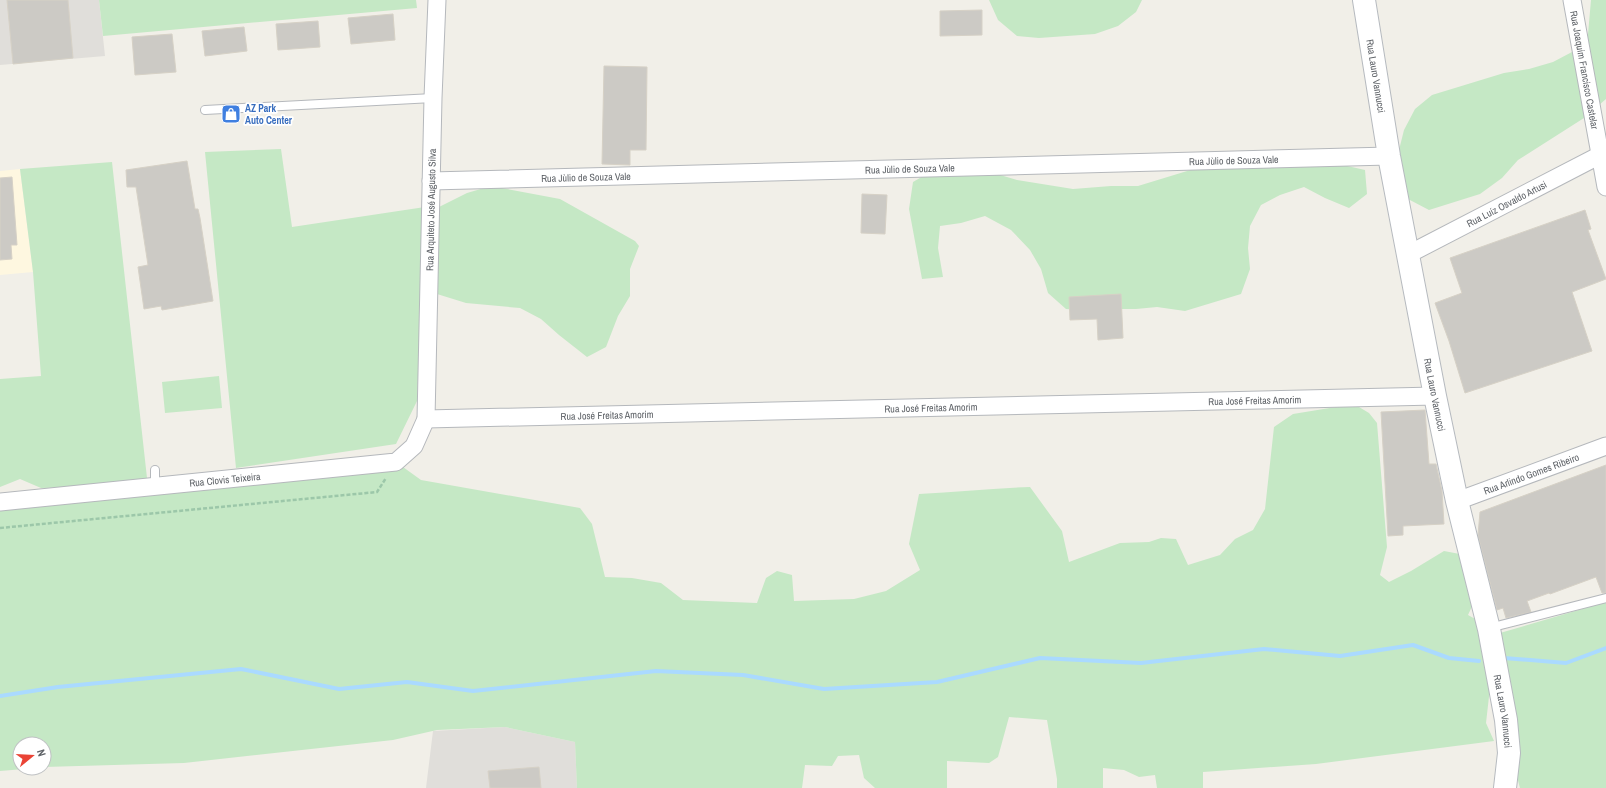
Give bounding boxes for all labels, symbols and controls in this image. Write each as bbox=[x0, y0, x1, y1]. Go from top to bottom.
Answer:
street label: Rua Joaquim Francisco Castelar bbox=[1568, 10, 1602, 130]
street label: Rua Lauro Vannucci bbox=[1364, 38, 1388, 114]
place label: AZ Park Auto Center bbox=[245, 102, 293, 127]
shop icon: AZ Park Auto Center bbox=[220, 103, 242, 125]
street label: Rua Arquiteto José Augusto Silva bbox=[423, 148, 438, 271]
street label: Rua Jùlio de Souza Vale bbox=[1189, 152, 1279, 168]
street label: Rua Jùlio de Souza Vale bbox=[865, 161, 955, 176]
street label: Rua Jùlio de Souza Vale bbox=[541, 169, 631, 185]
street label: Rua Luíz Osvaldo Artusi bbox=[1464, 177, 1549, 230]
street label: Rua Lauro Vannucci bbox=[1421, 357, 1449, 432]
street label: Rua José Freitas Amorim bbox=[1208, 393, 1302, 408]
street label: Rua José Freitas Amorim bbox=[884, 400, 978, 415]
street label: Rua José Freitas Amorim bbox=[560, 407, 654, 422]
street label: Rua Arlindo Gomes Ribeiro bbox=[1482, 450, 1581, 497]
street label: Rua Clovis Teixeira bbox=[189, 469, 262, 489]
street label: Rua Lauro Vannucci bbox=[1491, 673, 1515, 748]
north arrow bbox=[12, 736, 52, 776]
text: N bbox=[34, 748, 49, 758]

